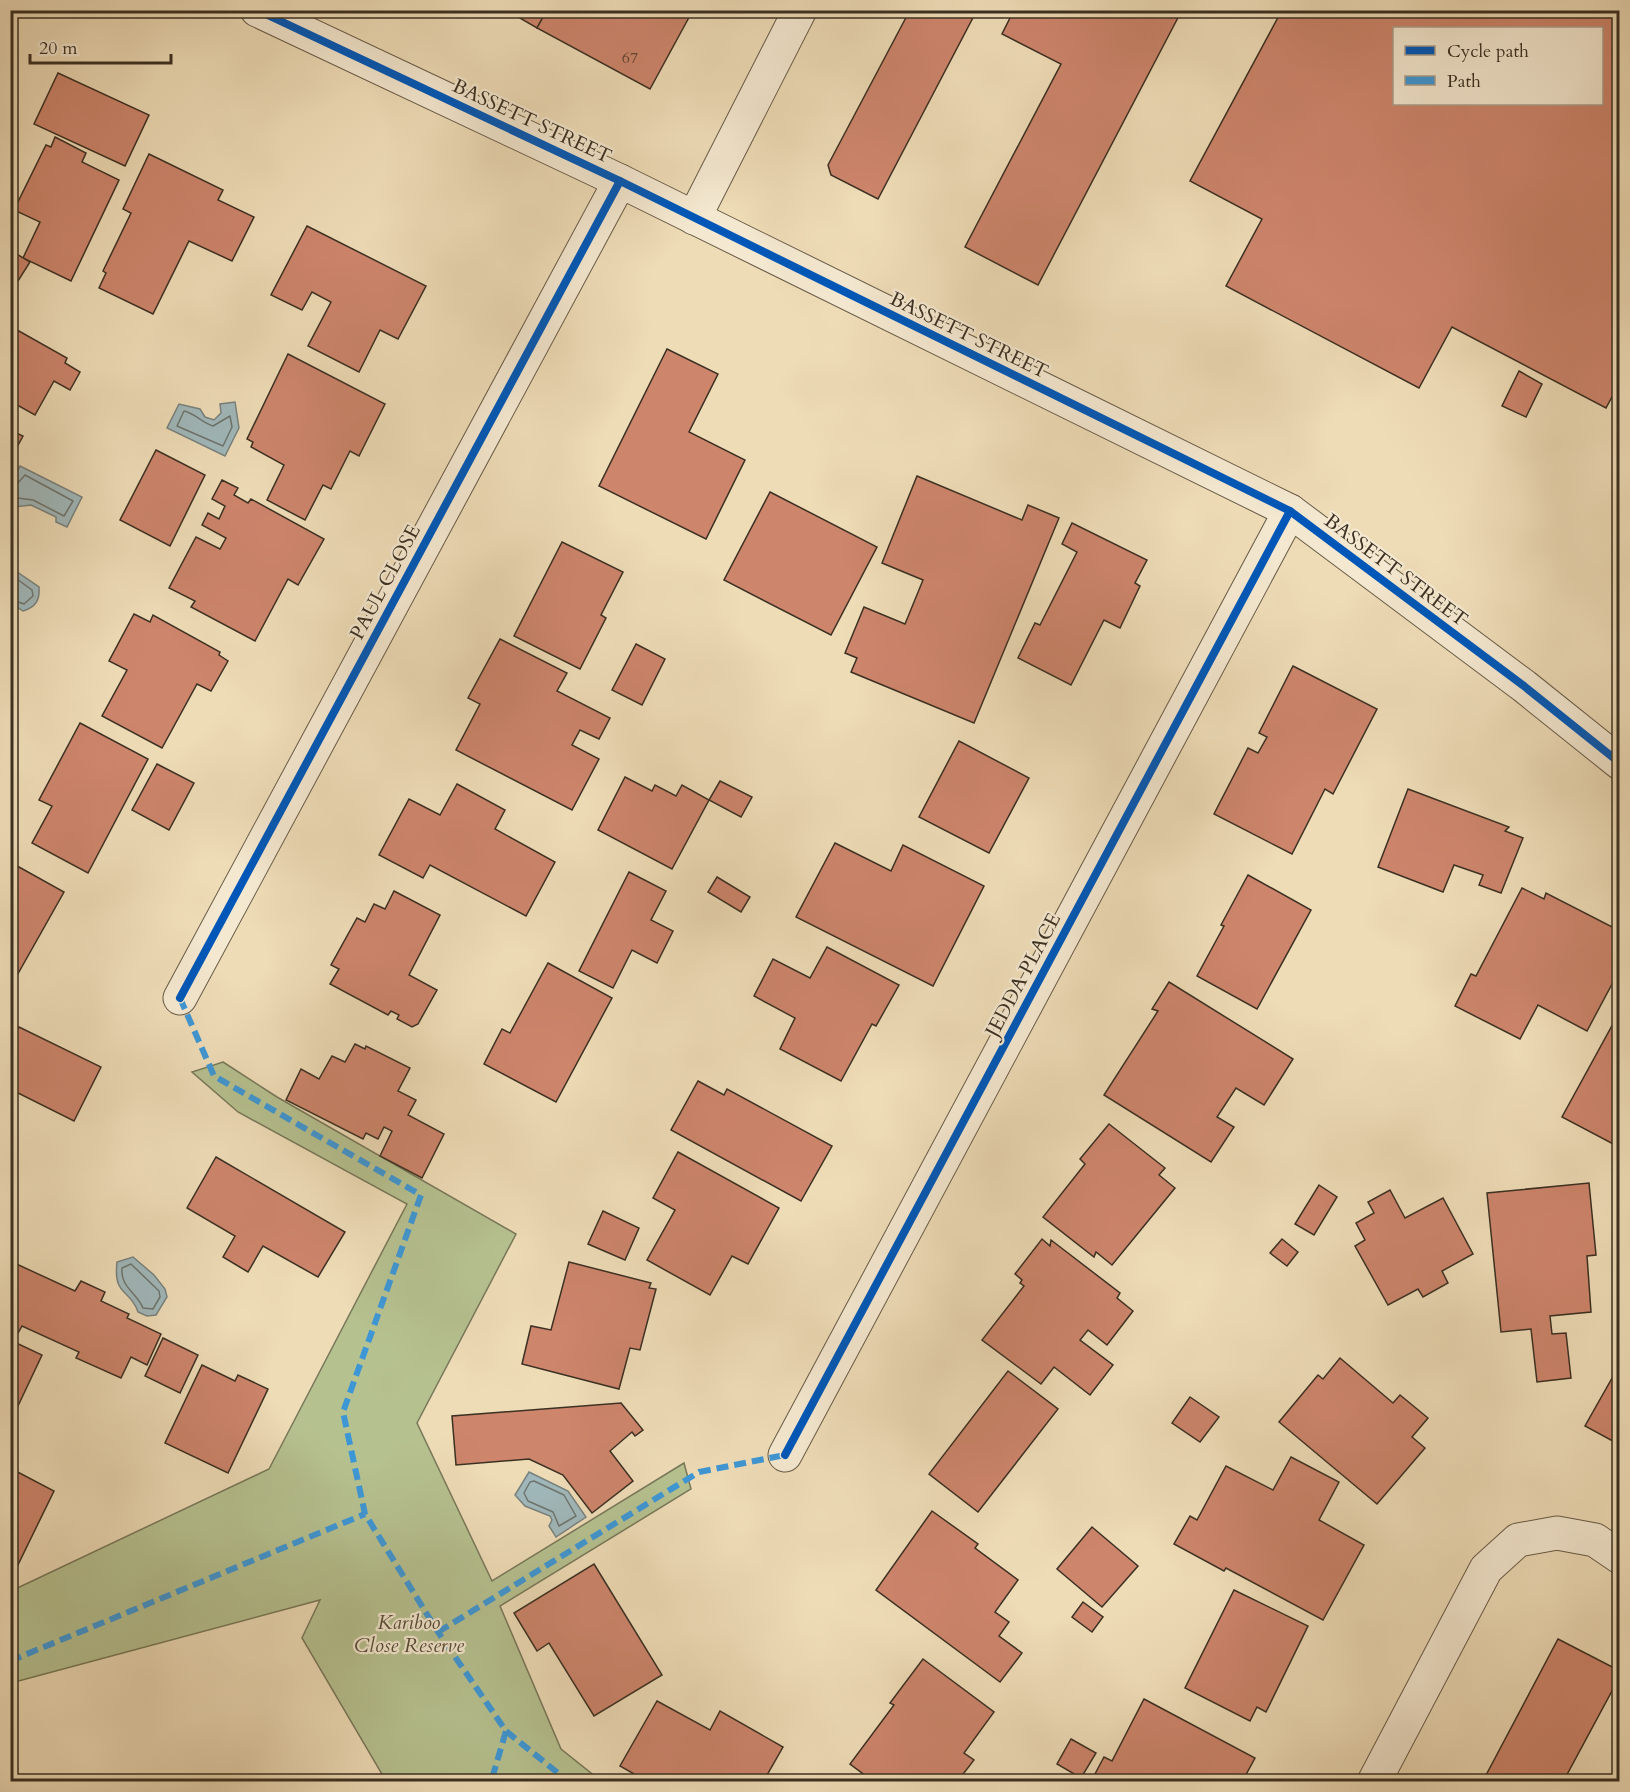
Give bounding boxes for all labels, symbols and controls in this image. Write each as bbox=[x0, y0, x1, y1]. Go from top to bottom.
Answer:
scale bar bbox=[30, 27, 171, 65]
legend bbox=[1393, 27, 1603, 105]
text: 20 m bbox=[39, 36, 78, 61]
text: Cycle path bbox=[1447, 39, 1529, 64]
house number: 67 bbox=[622, 47, 638, 69]
text: Path bbox=[1447, 69, 1481, 94]
street label: BASSETT STREET bbox=[448, 72, 616, 170]
street label: BASSETT STREET bbox=[885, 285, 1053, 385]
street label: BASSETT STREET bbox=[1319, 507, 1473, 633]
street label: PAUL CLOSE bbox=[343, 520, 427, 644]
street label: JEDDA PLACE bbox=[978, 908, 1067, 1044]
park label: Kariboo Close Reserve bbox=[354, 1609, 464, 1659]

